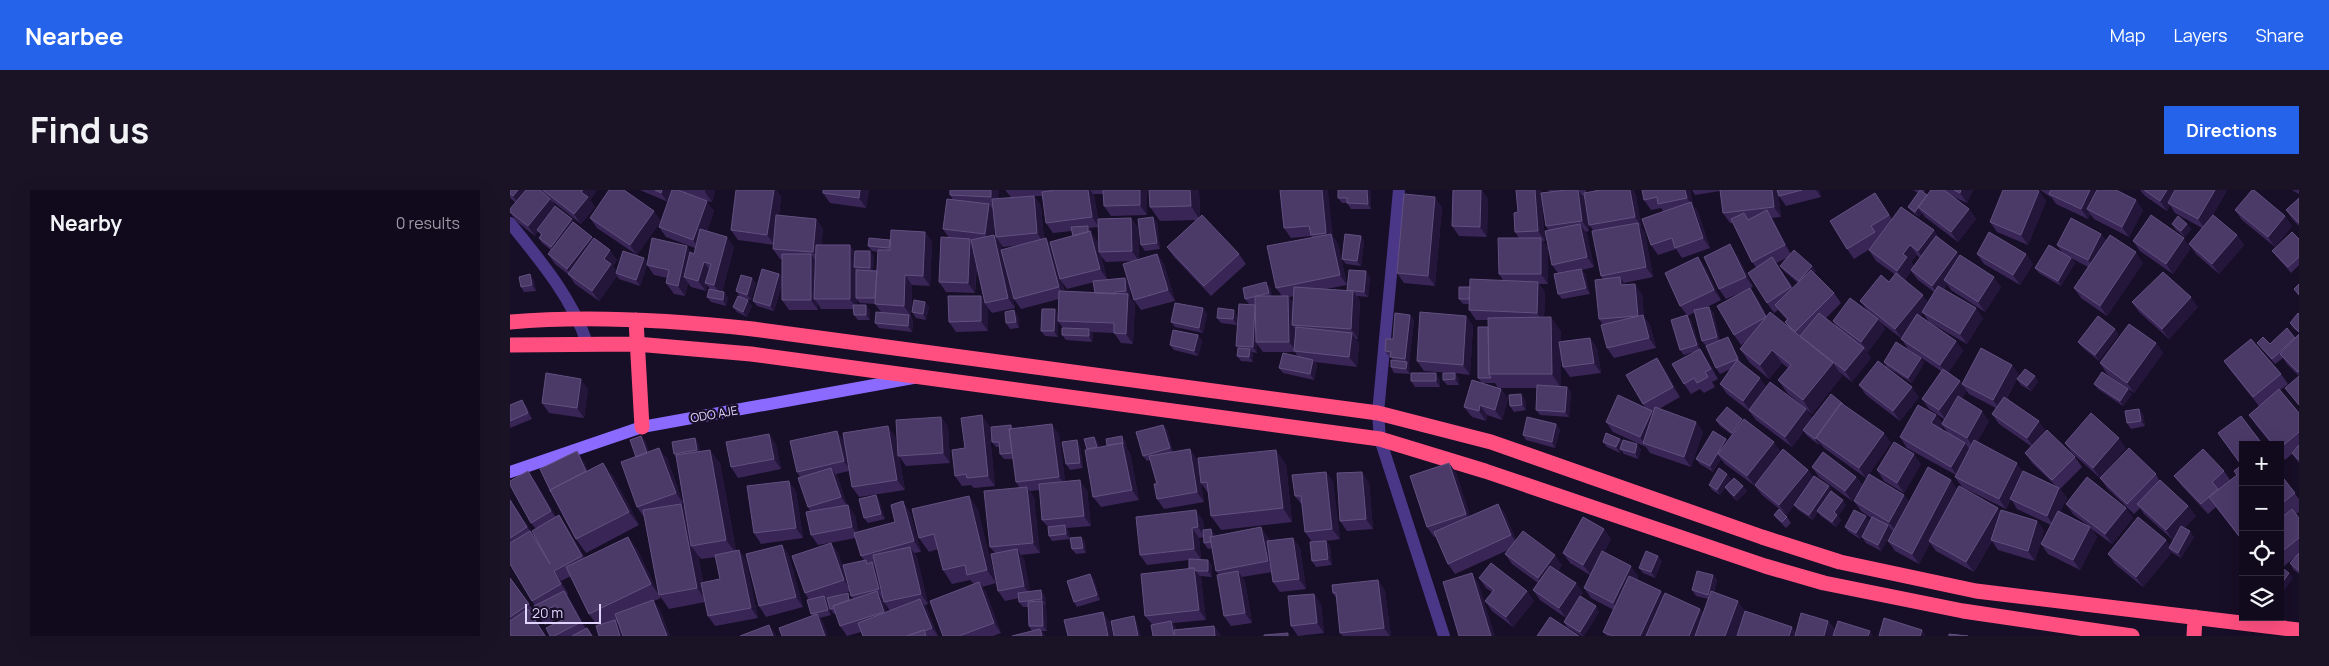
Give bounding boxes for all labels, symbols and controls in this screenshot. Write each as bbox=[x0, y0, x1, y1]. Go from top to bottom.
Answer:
text: Nearbee bbox=[25, 19, 124, 52]
text: Map bbox=[2110, 23, 2145, 47]
text: Layers bbox=[2173, 23, 2227, 47]
text: Share bbox=[2255, 23, 2304, 47]
text: Find us bbox=[30, 106, 149, 154]
button: Directions bbox=[2164, 106, 2299, 154]
text: Nearby bbox=[50, 209, 122, 237]
text: 0 results bbox=[396, 212, 460, 234]
street label: ODO AJE bbox=[689, 401, 739, 427]
map controls bbox=[2239, 441, 2284, 621]
button: + bbox=[2239, 441, 2284, 486]
button: − bbox=[2239, 486, 2284, 531]
button: locate bbox=[2239, 531, 2284, 576]
button: layers bbox=[2239, 576, 2284, 621]
scale bar bbox=[525, 601, 601, 624]
text: 20 m bbox=[532, 603, 563, 622]

